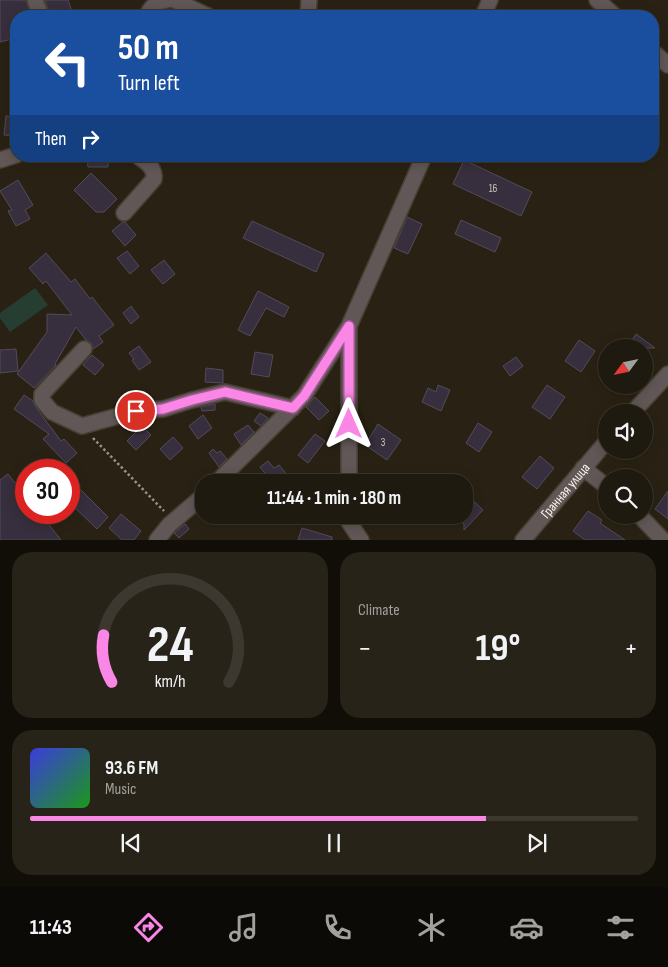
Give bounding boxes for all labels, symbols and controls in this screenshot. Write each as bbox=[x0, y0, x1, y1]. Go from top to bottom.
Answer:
text: 50 m bbox=[118, 27, 179, 70]
icon: left bbox=[35, 30, 100, 95]
text: Turn left bbox=[118, 70, 180, 97]
icon: right bbox=[76, 125, 104, 153]
text: Then bbox=[35, 128, 66, 151]
house number: 16 bbox=[489, 182, 498, 195]
north arrow bbox=[598, 339, 652, 394]
map controls bbox=[598, 339, 653, 524]
pin bbox=[115, 390, 157, 432]
icon: arrive bbox=[122, 397, 150, 425]
position arrow bbox=[322, 397, 374, 449]
button: sound bbox=[598, 404, 653, 459]
house number: 3 bbox=[381, 436, 386, 449]
speed limit sign: 30 bbox=[15, 459, 80, 524]
street label: Гранная улица bbox=[537, 459, 593, 522]
button: search bbox=[598, 469, 653, 524]
text: 11:44 · 1 min · 180 m bbox=[267, 487, 401, 510]
text: Climate bbox=[358, 601, 400, 620]
text: 24 bbox=[147, 614, 193, 677]
text: 19° bbox=[476, 626, 520, 671]
text: − bbox=[358, 632, 372, 665]
text: + bbox=[624, 632, 638, 665]
text: km/h bbox=[155, 671, 185, 692]
text: 93.6 FM bbox=[105, 757, 158, 780]
text: Music bbox=[105, 780, 136, 799]
icon: previous bbox=[117, 829, 145, 857]
icon: pause bbox=[320, 829, 348, 857]
icon: next bbox=[523, 829, 551, 857]
icon: directions bbox=[131, 910, 166, 945]
icon: music bbox=[226, 910, 261, 945]
icon: phone bbox=[320, 910, 355, 945]
icon: climate bbox=[414, 910, 449, 945]
icon: car bbox=[509, 910, 544, 945]
icon: filters bbox=[603, 910, 638, 945]
text: 11:43 bbox=[30, 914, 72, 941]

